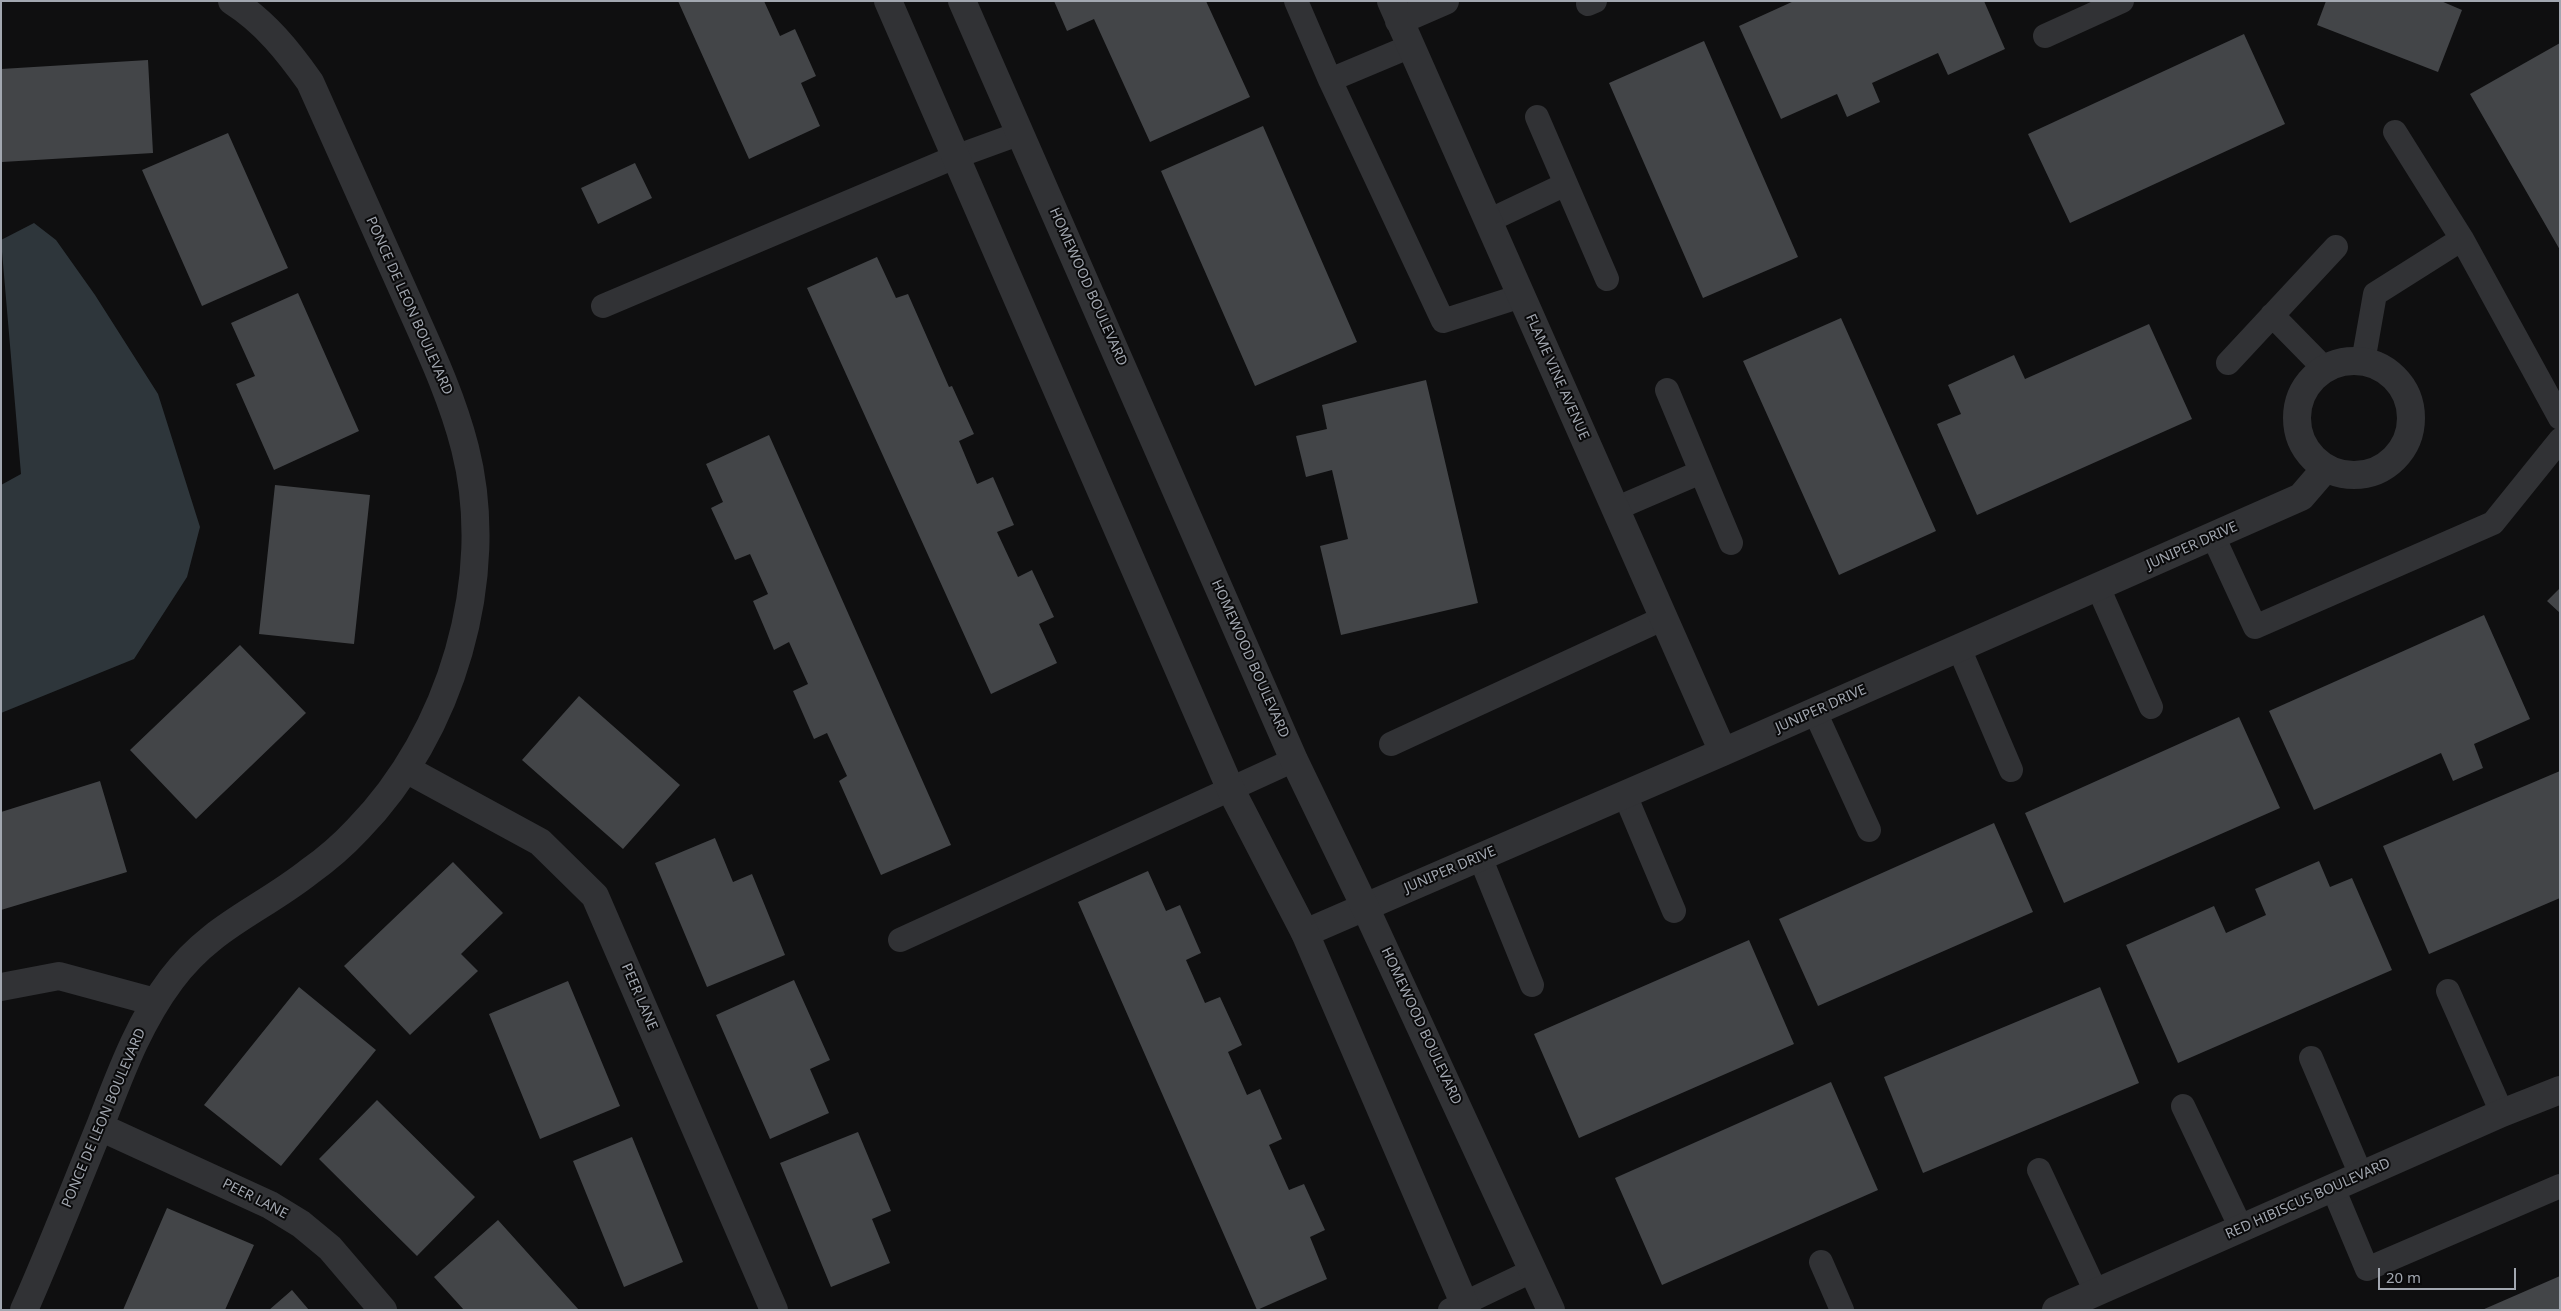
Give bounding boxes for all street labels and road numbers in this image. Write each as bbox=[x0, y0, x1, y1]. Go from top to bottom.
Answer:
street label: HOMEWOOD BOULEVARD bbox=[1045, 205, 1131, 369]
street label: PONCE DE LEON BOULEVARD bbox=[362, 214, 456, 398]
street label: FLAME VINE AVENUE bbox=[1522, 311, 1592, 443]
street label: JUNIPER DRIVE bbox=[2144, 518, 2240, 574]
street label: HOMEWOOD BOULEVARD bbox=[1207, 577, 1293, 741]
street label: JUNIPER DRIVE bbox=[1773, 681, 1869, 737]
street label: JUNIPER DRIVE bbox=[1402, 843, 1498, 897]
street label: HOMEWOOD BOULEVARD bbox=[1377, 945, 1465, 1107]
street label: PEER LANE bbox=[617, 961, 661, 1033]
street label: PONCE DE LEON BOULEVARD bbox=[58, 1026, 150, 1210]
street label: RED HIBISCUS BOULEVARD bbox=[2223, 1155, 2393, 1243]
street label: PEER LANE bbox=[220, 1175, 290, 1223]

